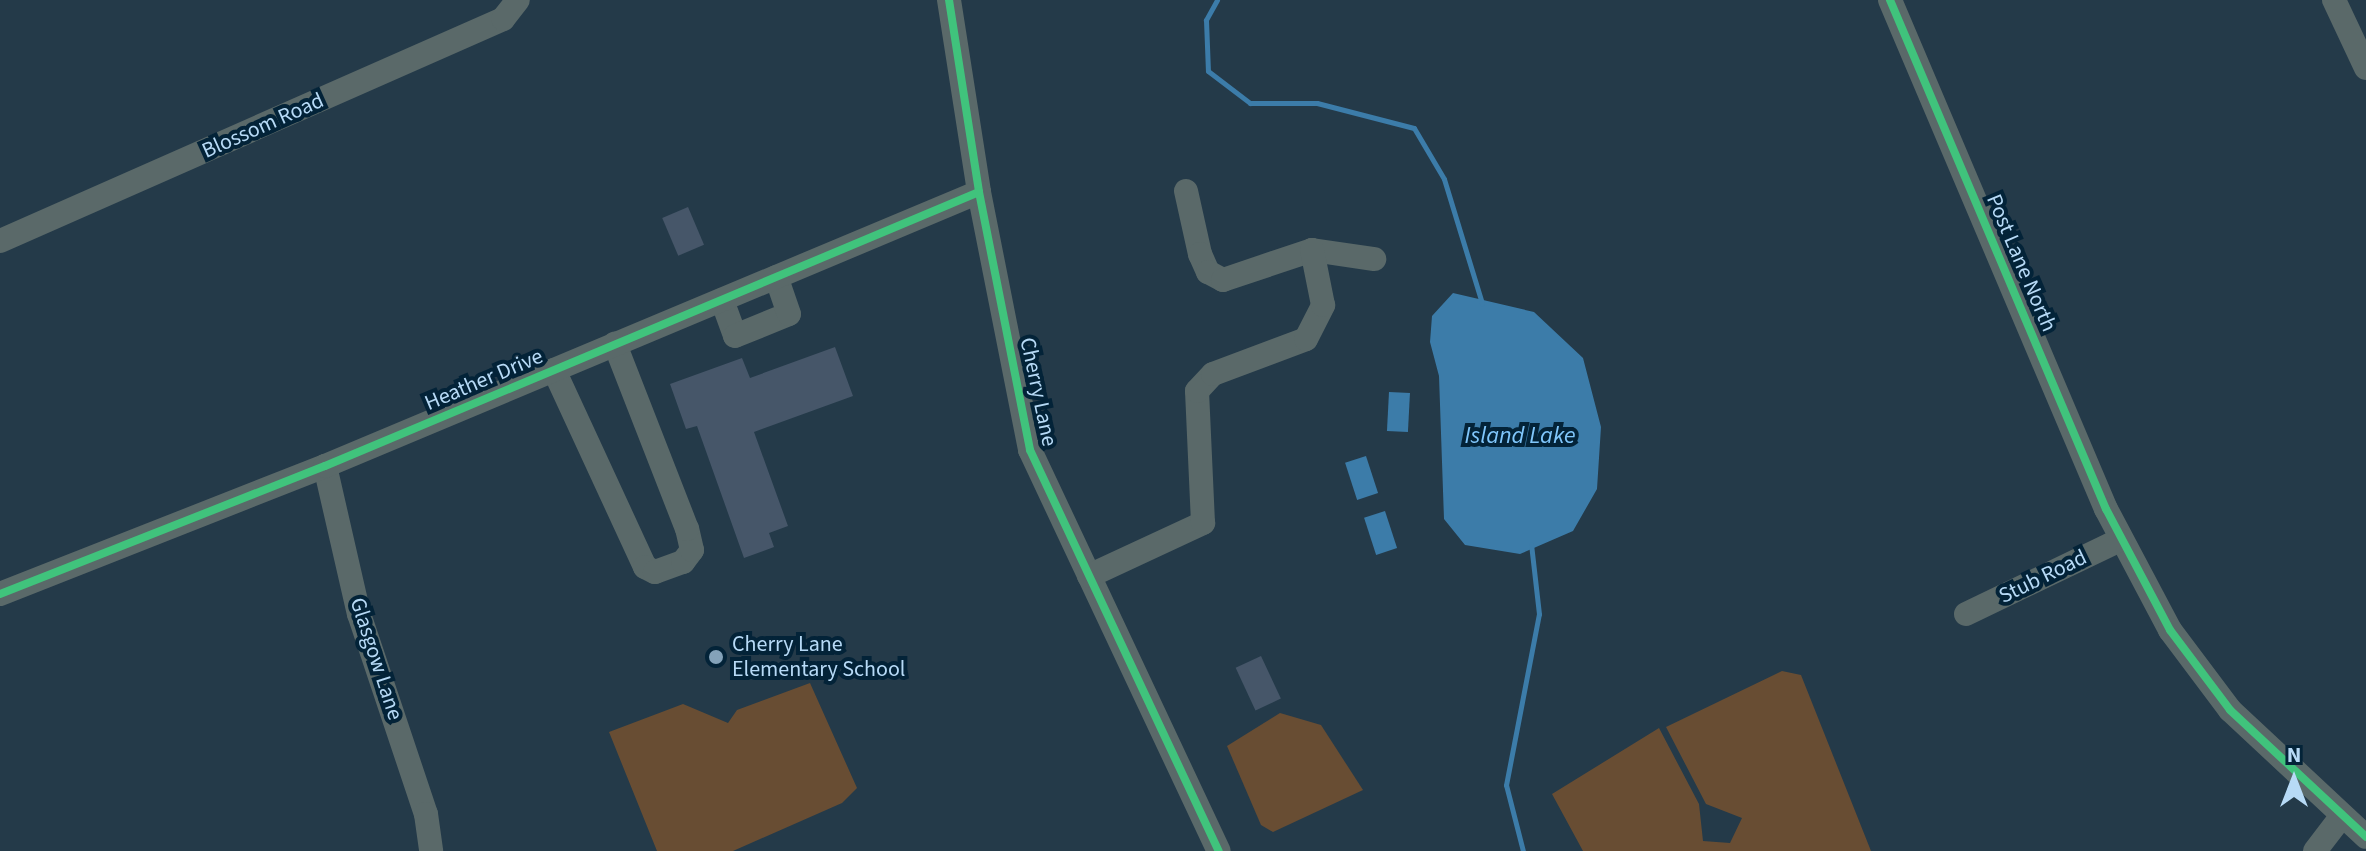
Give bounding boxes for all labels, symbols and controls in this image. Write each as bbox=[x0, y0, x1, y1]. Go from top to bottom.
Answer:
street label: Blossom Road bbox=[198, 87, 328, 165]
street label: Post Lane North bbox=[1980, 190, 2062, 336]
street label: Cherry Lane bbox=[1014, 335, 1062, 449]
street label: Heather Drive bbox=[421, 343, 547, 417]
water label: Island Lake bbox=[1465, 422, 1575, 450]
street label: Stub Road bbox=[1995, 544, 2091, 610]
street label: Glasgow Lane bbox=[344, 594, 408, 724]
place label: Cherry Lane Elementary School bbox=[732, 631, 905, 682]
marker: Cherry Lane Elementary School bbox=[707, 648, 725, 666]
north arrow bbox=[2254, 739, 2334, 819]
text: N bbox=[2287, 739, 2301, 771]

